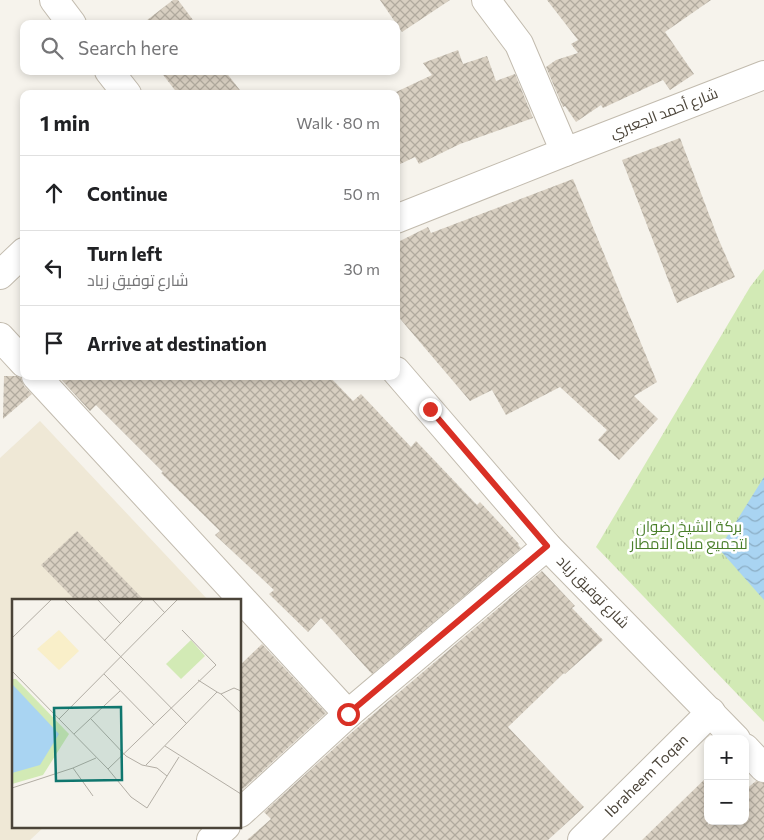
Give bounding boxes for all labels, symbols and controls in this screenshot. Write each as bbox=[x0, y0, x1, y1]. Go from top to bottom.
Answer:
search box bbox=[20, 20, 400, 75]
icon: search bbox=[38, 34, 66, 62]
text: Search here bbox=[78, 36, 178, 59]
street label: شارع أحمد الجعبري bbox=[607, 83, 722, 145]
text: 1 min bbox=[40, 110, 90, 135]
text: Walk · 80 m bbox=[296, 113, 380, 132]
icon: ahead bbox=[40, 179, 68, 207]
text: Continue bbox=[87, 182, 167, 205]
text: 50 m bbox=[343, 184, 380, 203]
text: Turn left bbox=[87, 242, 162, 265]
icon: left bbox=[40, 254, 68, 282]
text: 30 m bbox=[343, 259, 380, 278]
text: شارع توفيق زياد bbox=[87, 270, 189, 289]
icon: arrive bbox=[40, 329, 68, 357]
text: Arrive at destination bbox=[87, 332, 267, 355]
route end bbox=[419, 398, 442, 421]
park label: بركة الشيخ رضوان لتجميع مياه الأمطار bbox=[629, 517, 748, 555]
street label: شارع توفيق زياد bbox=[552, 551, 634, 633]
inset map bbox=[12, 599, 241, 828]
route start bbox=[337, 703, 360, 726]
street label: Ibraheem Toqan bbox=[601, 730, 691, 820]
map controls bbox=[704, 735, 749, 825]
button: + bbox=[704, 735, 749, 780]
button: − bbox=[704, 780, 749, 825]

